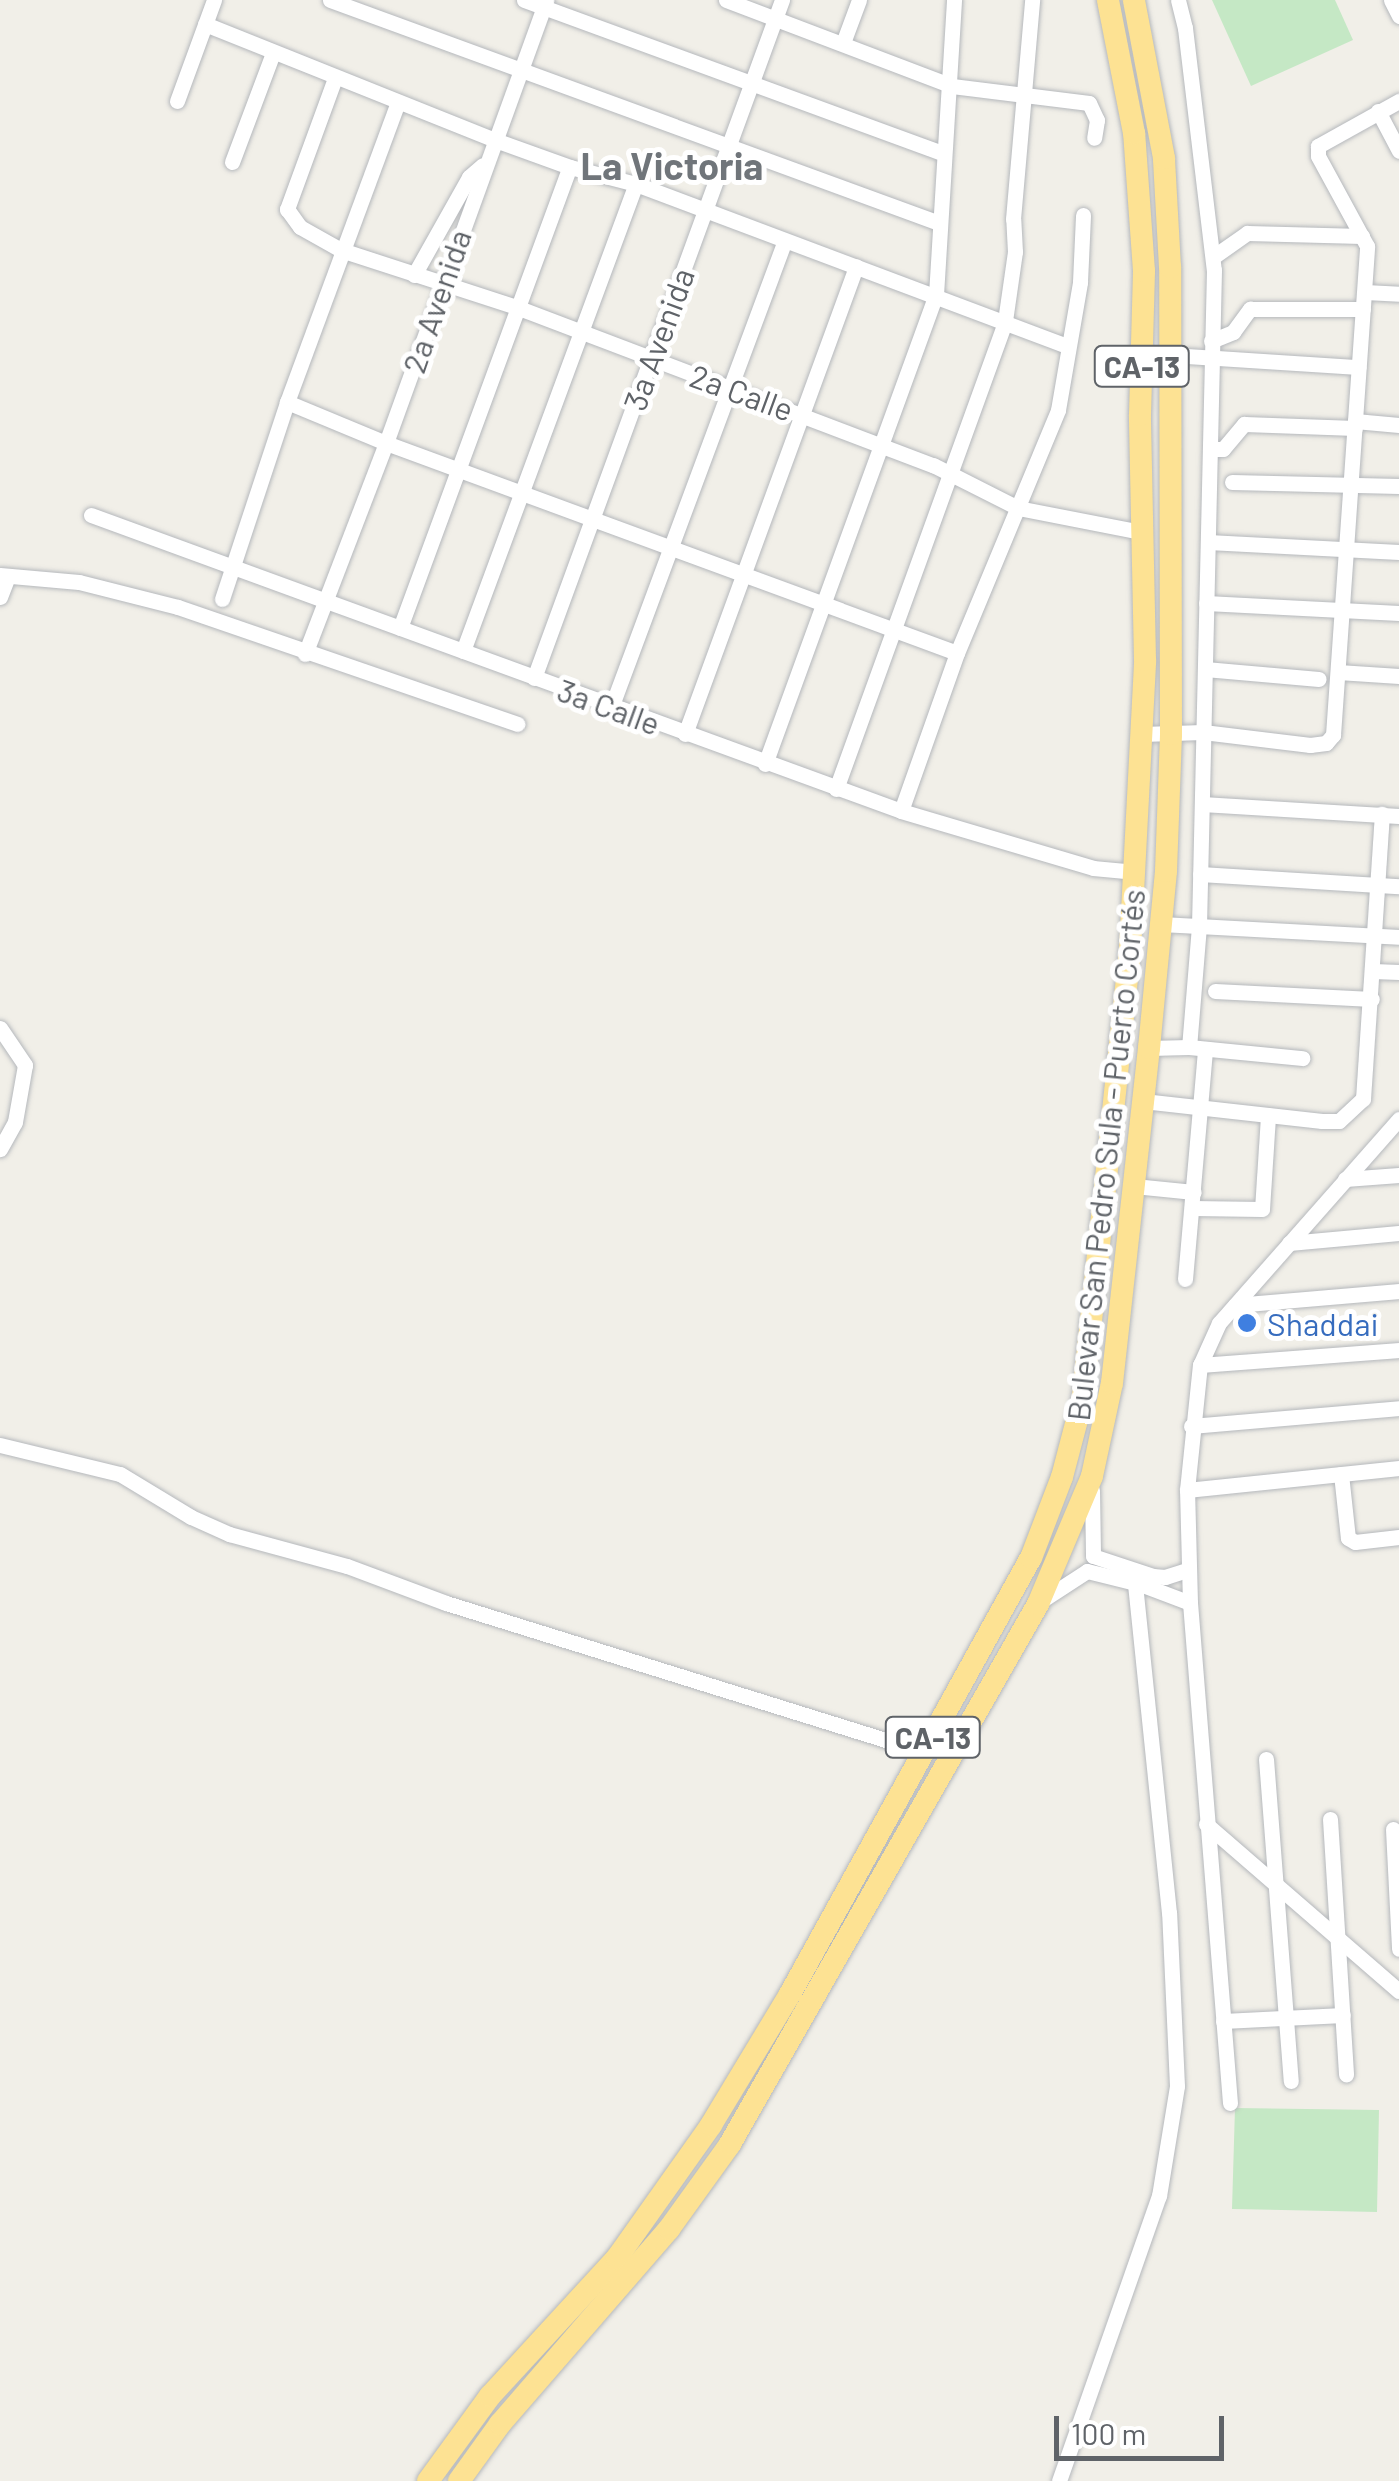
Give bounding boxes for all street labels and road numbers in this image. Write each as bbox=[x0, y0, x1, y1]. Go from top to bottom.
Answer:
street label: 2a Avenida bbox=[394, 224, 478, 378]
street label: 3a Avenida bbox=[615, 263, 701, 415]
road number: CA-13 bbox=[1092, 341, 1192, 391]
street label: 2a Calle bbox=[685, 356, 799, 428]
street label: 3a Calle bbox=[552, 670, 666, 742]
street label: Bulevar San Pedro Sula - Puerto Cortés bbox=[1058, 887, 1152, 1423]
road number: CA-13 bbox=[883, 1712, 983, 1762]

